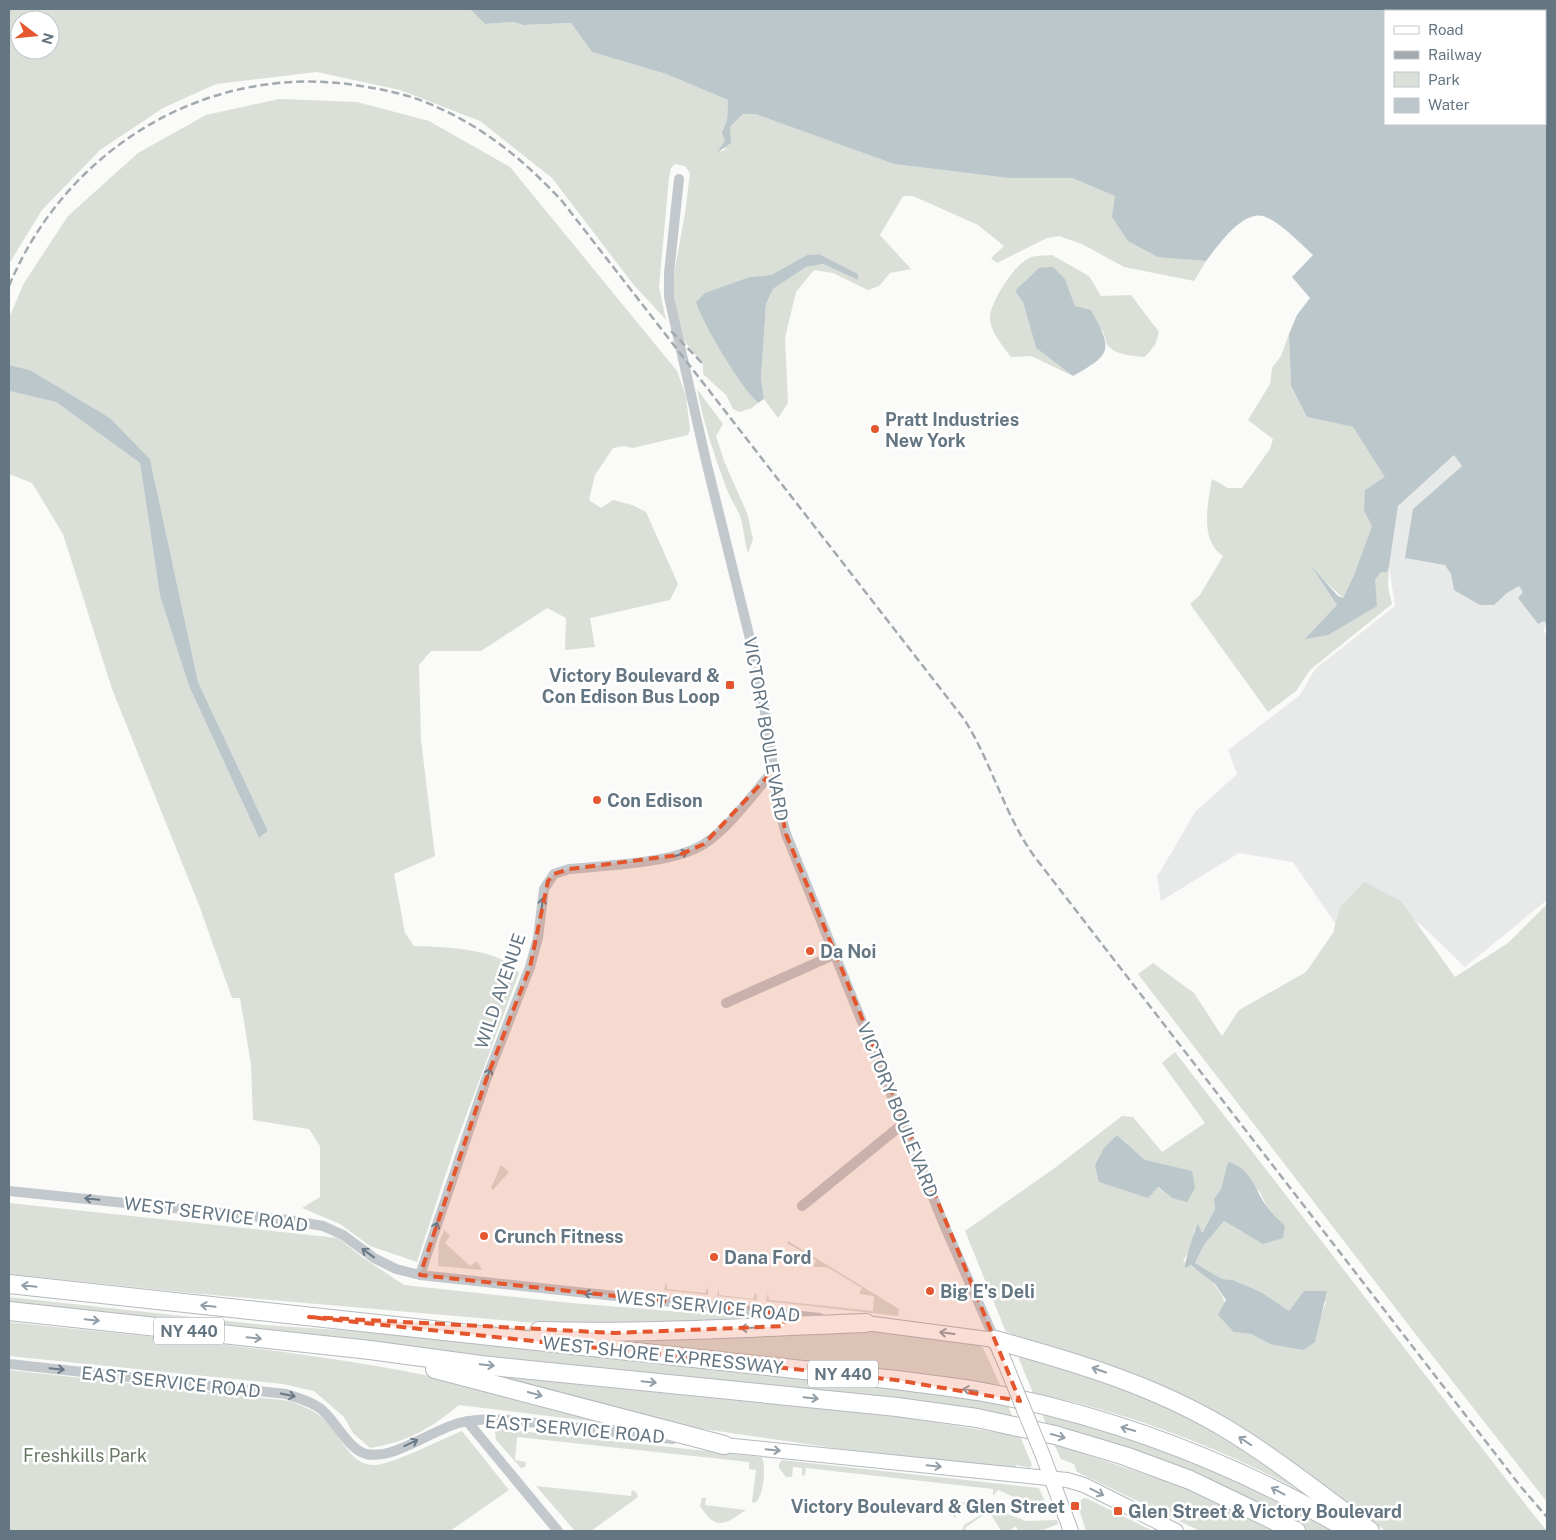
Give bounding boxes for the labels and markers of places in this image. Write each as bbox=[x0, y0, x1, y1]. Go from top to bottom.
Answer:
place label: Pratt Industries New York bbox=[885, 409, 1019, 451]
marker: Pratt Industries New York bbox=[869, 423, 881, 435]
place label: Victory Boulevard & Con Edison Bus Loop bbox=[542, 665, 720, 707]
marker: Victory Boulevard & Con Edison Bus Loop bbox=[724, 679, 736, 691]
place label: Con Edison bbox=[607, 790, 703, 811]
marker: Con Edison bbox=[591, 794, 603, 806]
place label: Da Noi bbox=[820, 941, 876, 962]
marker: Da Noi bbox=[804, 945, 816, 957]
place label: Crunch Fitness bbox=[494, 1226, 624, 1247]
marker: Crunch Fitness bbox=[478, 1230, 490, 1242]
place label: Dana Ford bbox=[724, 1247, 811, 1268]
marker: Dana Ford bbox=[708, 1251, 720, 1263]
place label: Big E's Deli bbox=[940, 1281, 1035, 1302]
marker: Big E's Deli bbox=[924, 1285, 936, 1297]
place label: Victory Boulevard & Glen Street bbox=[791, 1496, 1065, 1517]
marker: Victory Boulevard & Glen Street bbox=[1069, 1500, 1081, 1512]
place label: Glen Street & Victory Boulevard bbox=[1128, 1501, 1402, 1522]
marker: Glen Street & Victory Boulevard bbox=[1112, 1505, 1124, 1517]

